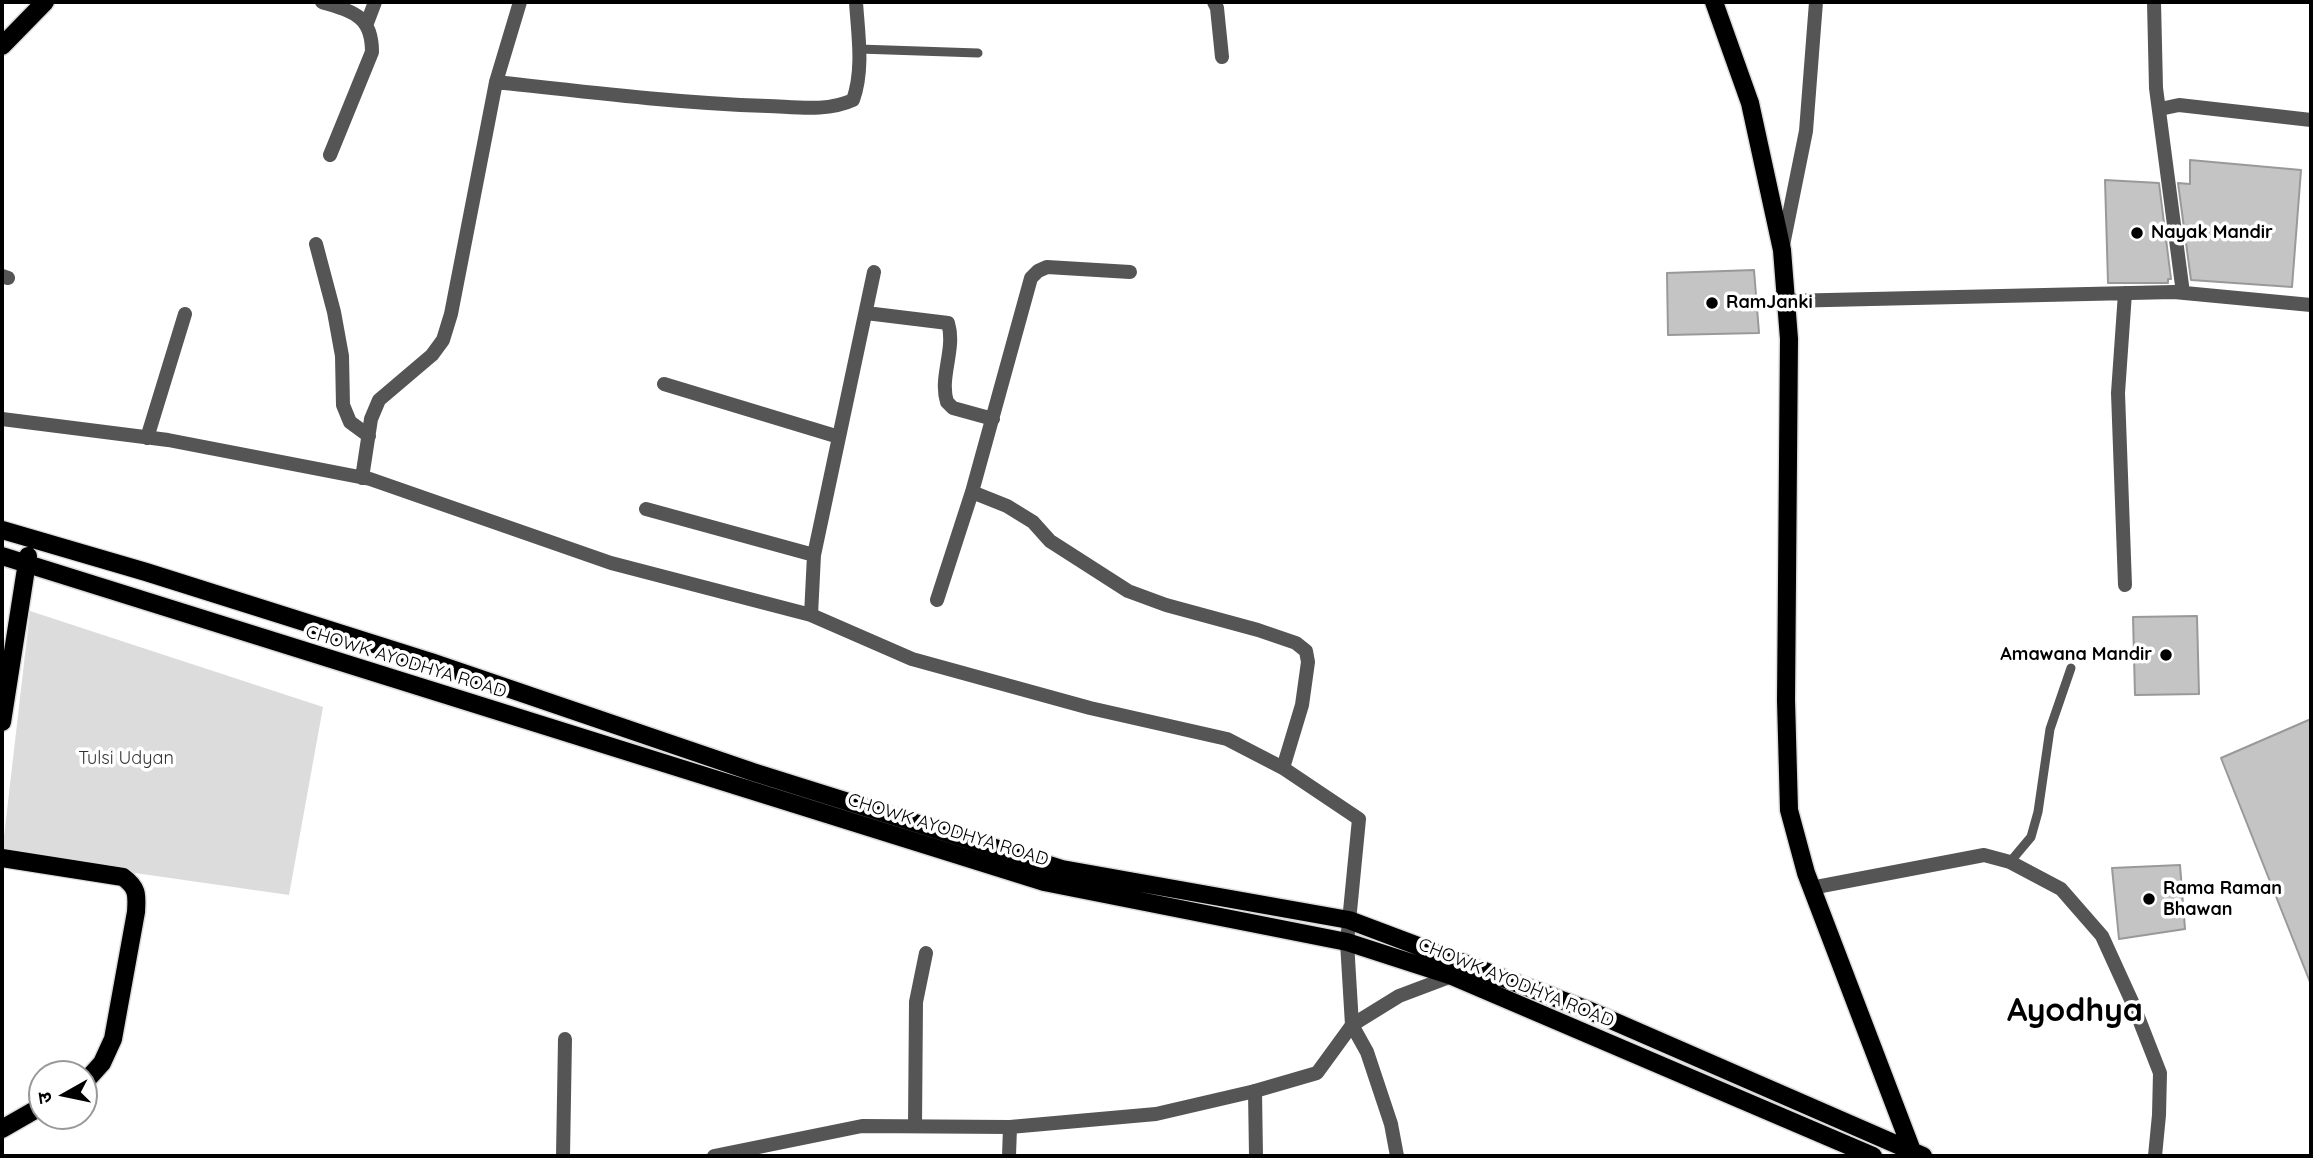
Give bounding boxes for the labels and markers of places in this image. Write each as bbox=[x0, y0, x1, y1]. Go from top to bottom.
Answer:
place label: Nayak Mandir bbox=[2151, 222, 2273, 244]
marker: Nayak Mandir bbox=[2129, 225, 2145, 241]
place label: RamJanki bbox=[1726, 292, 1813, 314]
marker: RamJanki bbox=[1704, 295, 1720, 311]
place label: Amawana Mandir bbox=[2000, 644, 2152, 666]
marker: Amawana Mandir bbox=[2158, 647, 2174, 663]
place label: Rama Raman Bhawan bbox=[2163, 878, 2282, 920]
marker: Rama Raman Bhawan bbox=[2141, 891, 2157, 907]

